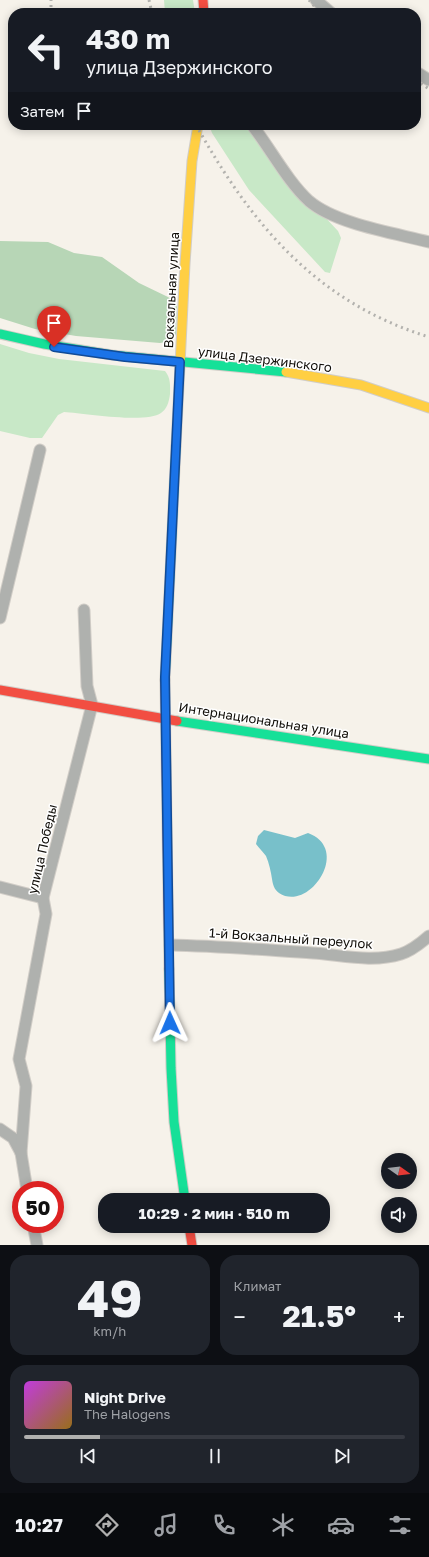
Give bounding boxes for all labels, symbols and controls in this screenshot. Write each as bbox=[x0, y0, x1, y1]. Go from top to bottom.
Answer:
text: 430 m bbox=[86, 22, 170, 55]
icon: left bbox=[20, 24, 72, 76]
text: улица Дзержинского bbox=[86, 56, 273, 78]
icon: arrive bbox=[73, 100, 95, 122]
text: Затем bbox=[20, 102, 65, 120]
street label: Вокзальная улица bbox=[160, 231, 182, 349]
pin bbox=[37, 306, 71, 347]
icon: arrive bbox=[43, 312, 65, 334]
street label: улица Дзержинского bbox=[197, 343, 333, 375]
street label: Интернациональная улица bbox=[178, 699, 350, 741]
street label: улица Победы bbox=[24, 803, 60, 895]
street label: 1-й Вокзальный переулок bbox=[209, 924, 374, 952]
position arrow bbox=[149, 1002, 191, 1044]
north arrow bbox=[381, 1153, 417, 1189]
map controls bbox=[381, 1153, 417, 1233]
speed limit sign: 50 bbox=[12, 1181, 64, 1233]
button: sound bbox=[381, 1197, 417, 1233]
text: 10:29 · 2 мин · 510 m bbox=[138, 1204, 290, 1222]
text: 49 bbox=[77, 1266, 143, 1328]
text: Климат bbox=[234, 1278, 281, 1294]
text: 21.5° bbox=[283, 1298, 356, 1334]
text: − bbox=[234, 1303, 246, 1330]
text: + bbox=[393, 1303, 405, 1330]
text: km/h bbox=[93, 1323, 126, 1339]
text: Night Drive bbox=[84, 1388, 166, 1406]
text: The Halogens bbox=[84, 1406, 170, 1422]
icon: previous bbox=[77, 1445, 99, 1467]
icon: pause bbox=[204, 1445, 226, 1467]
icon: next bbox=[331, 1445, 353, 1467]
icon: directions bbox=[93, 1511, 121, 1539]
icon: music bbox=[152, 1511, 180, 1539]
icon: phone bbox=[210, 1511, 238, 1539]
icon: climate bbox=[269, 1511, 297, 1539]
icon: car bbox=[327, 1511, 355, 1539]
icon: filters bbox=[386, 1511, 414, 1539]
text: 10:27 bbox=[15, 1514, 63, 1536]

